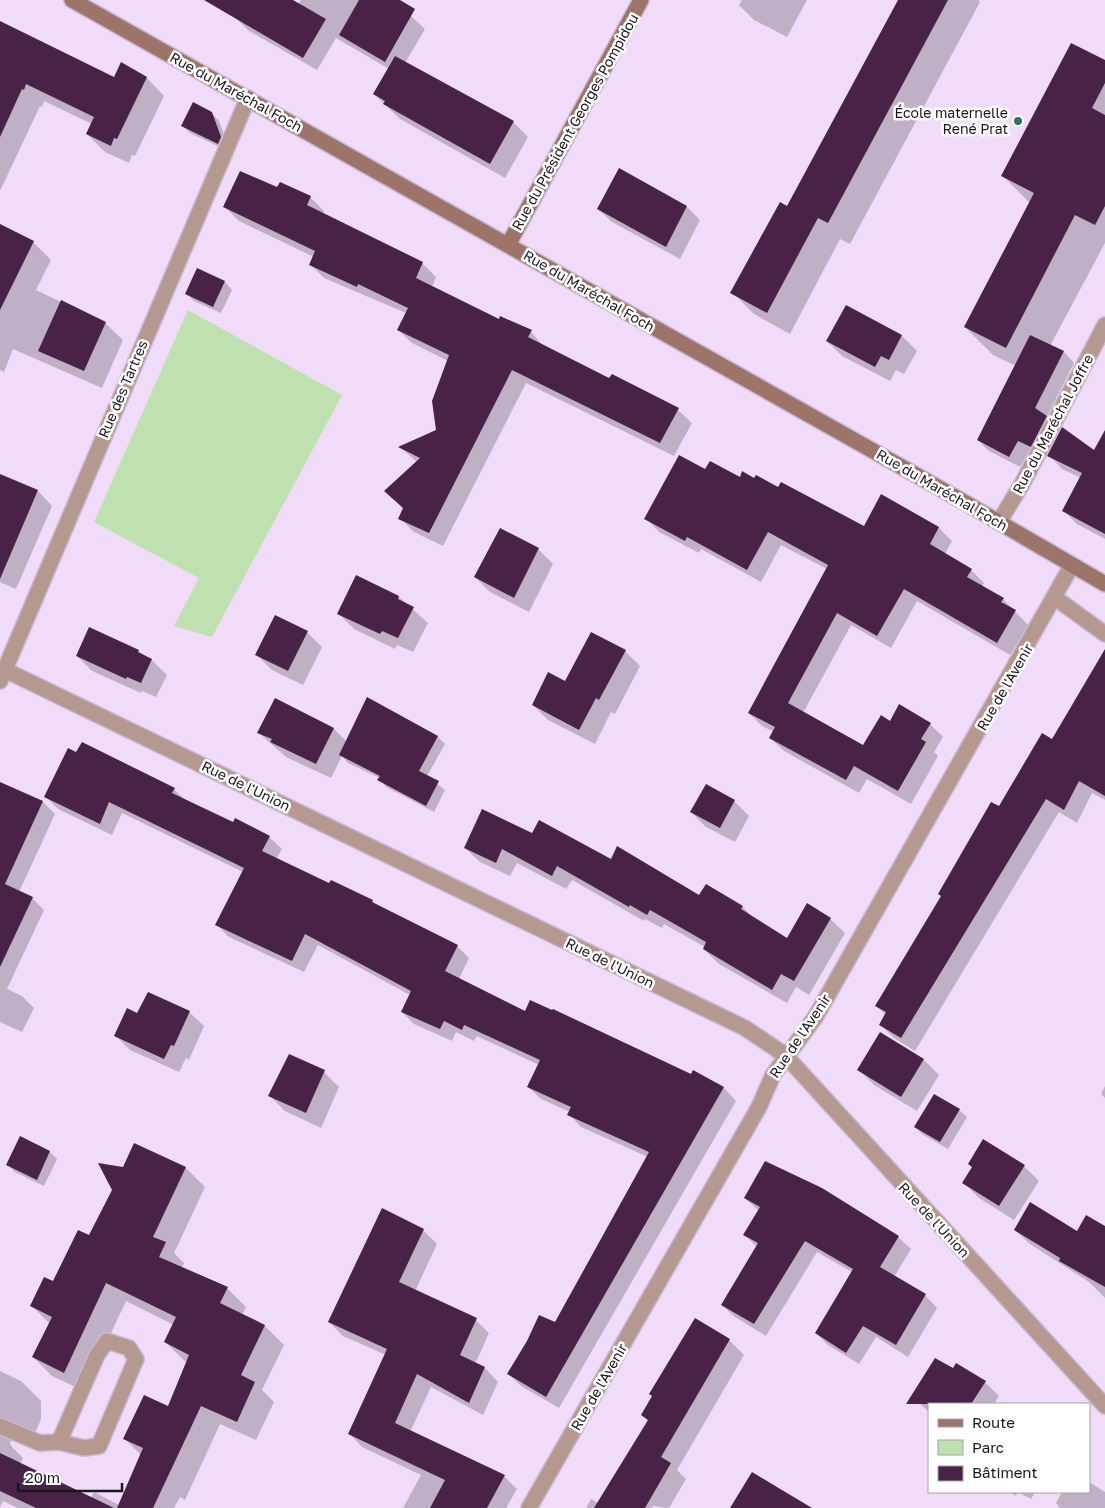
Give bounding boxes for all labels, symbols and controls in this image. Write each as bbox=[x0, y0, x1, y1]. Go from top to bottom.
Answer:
street label: Rue du Président Georges Pompidou bbox=[508, 10, 641, 233]
street label: Rue du Maréchal Foch bbox=[167, 48, 305, 135]
place label: École maternelle René Prat bbox=[895, 104, 1008, 137]
marker: École maternelle René Prat bbox=[1012, 115, 1024, 127]
street label: Rue du Maréchal Foch bbox=[521, 246, 658, 335]
street label: Rue des Tartres bbox=[94, 337, 151, 440]
street label: Rue du Maréchal Joffre bbox=[1009, 351, 1097, 496]
street label: Rue du Maréchal Foch bbox=[874, 445, 1011, 534]
street label: Rue de l'Avenir bbox=[973, 640, 1037, 733]
street label: Rue de l'Union bbox=[199, 757, 293, 814]
street label: Rue de l'Union bbox=[563, 934, 657, 991]
street label: Rue de l'Avenir bbox=[765, 990, 834, 1081]
street label: Rue de l'Union bbox=[895, 1179, 973, 1261]
street label: Rue de l'Avenir bbox=[567, 1340, 631, 1433]
legend bbox=[928, 1403, 1090, 1493]
text: Route bbox=[972, 1413, 1015, 1431]
text: Parc bbox=[972, 1438, 1004, 1456]
scale bar bbox=[18, 1460, 121, 1492]
text: Bâtiment bbox=[972, 1463, 1037, 1481]
text: 20 m bbox=[25, 1468, 60, 1486]

